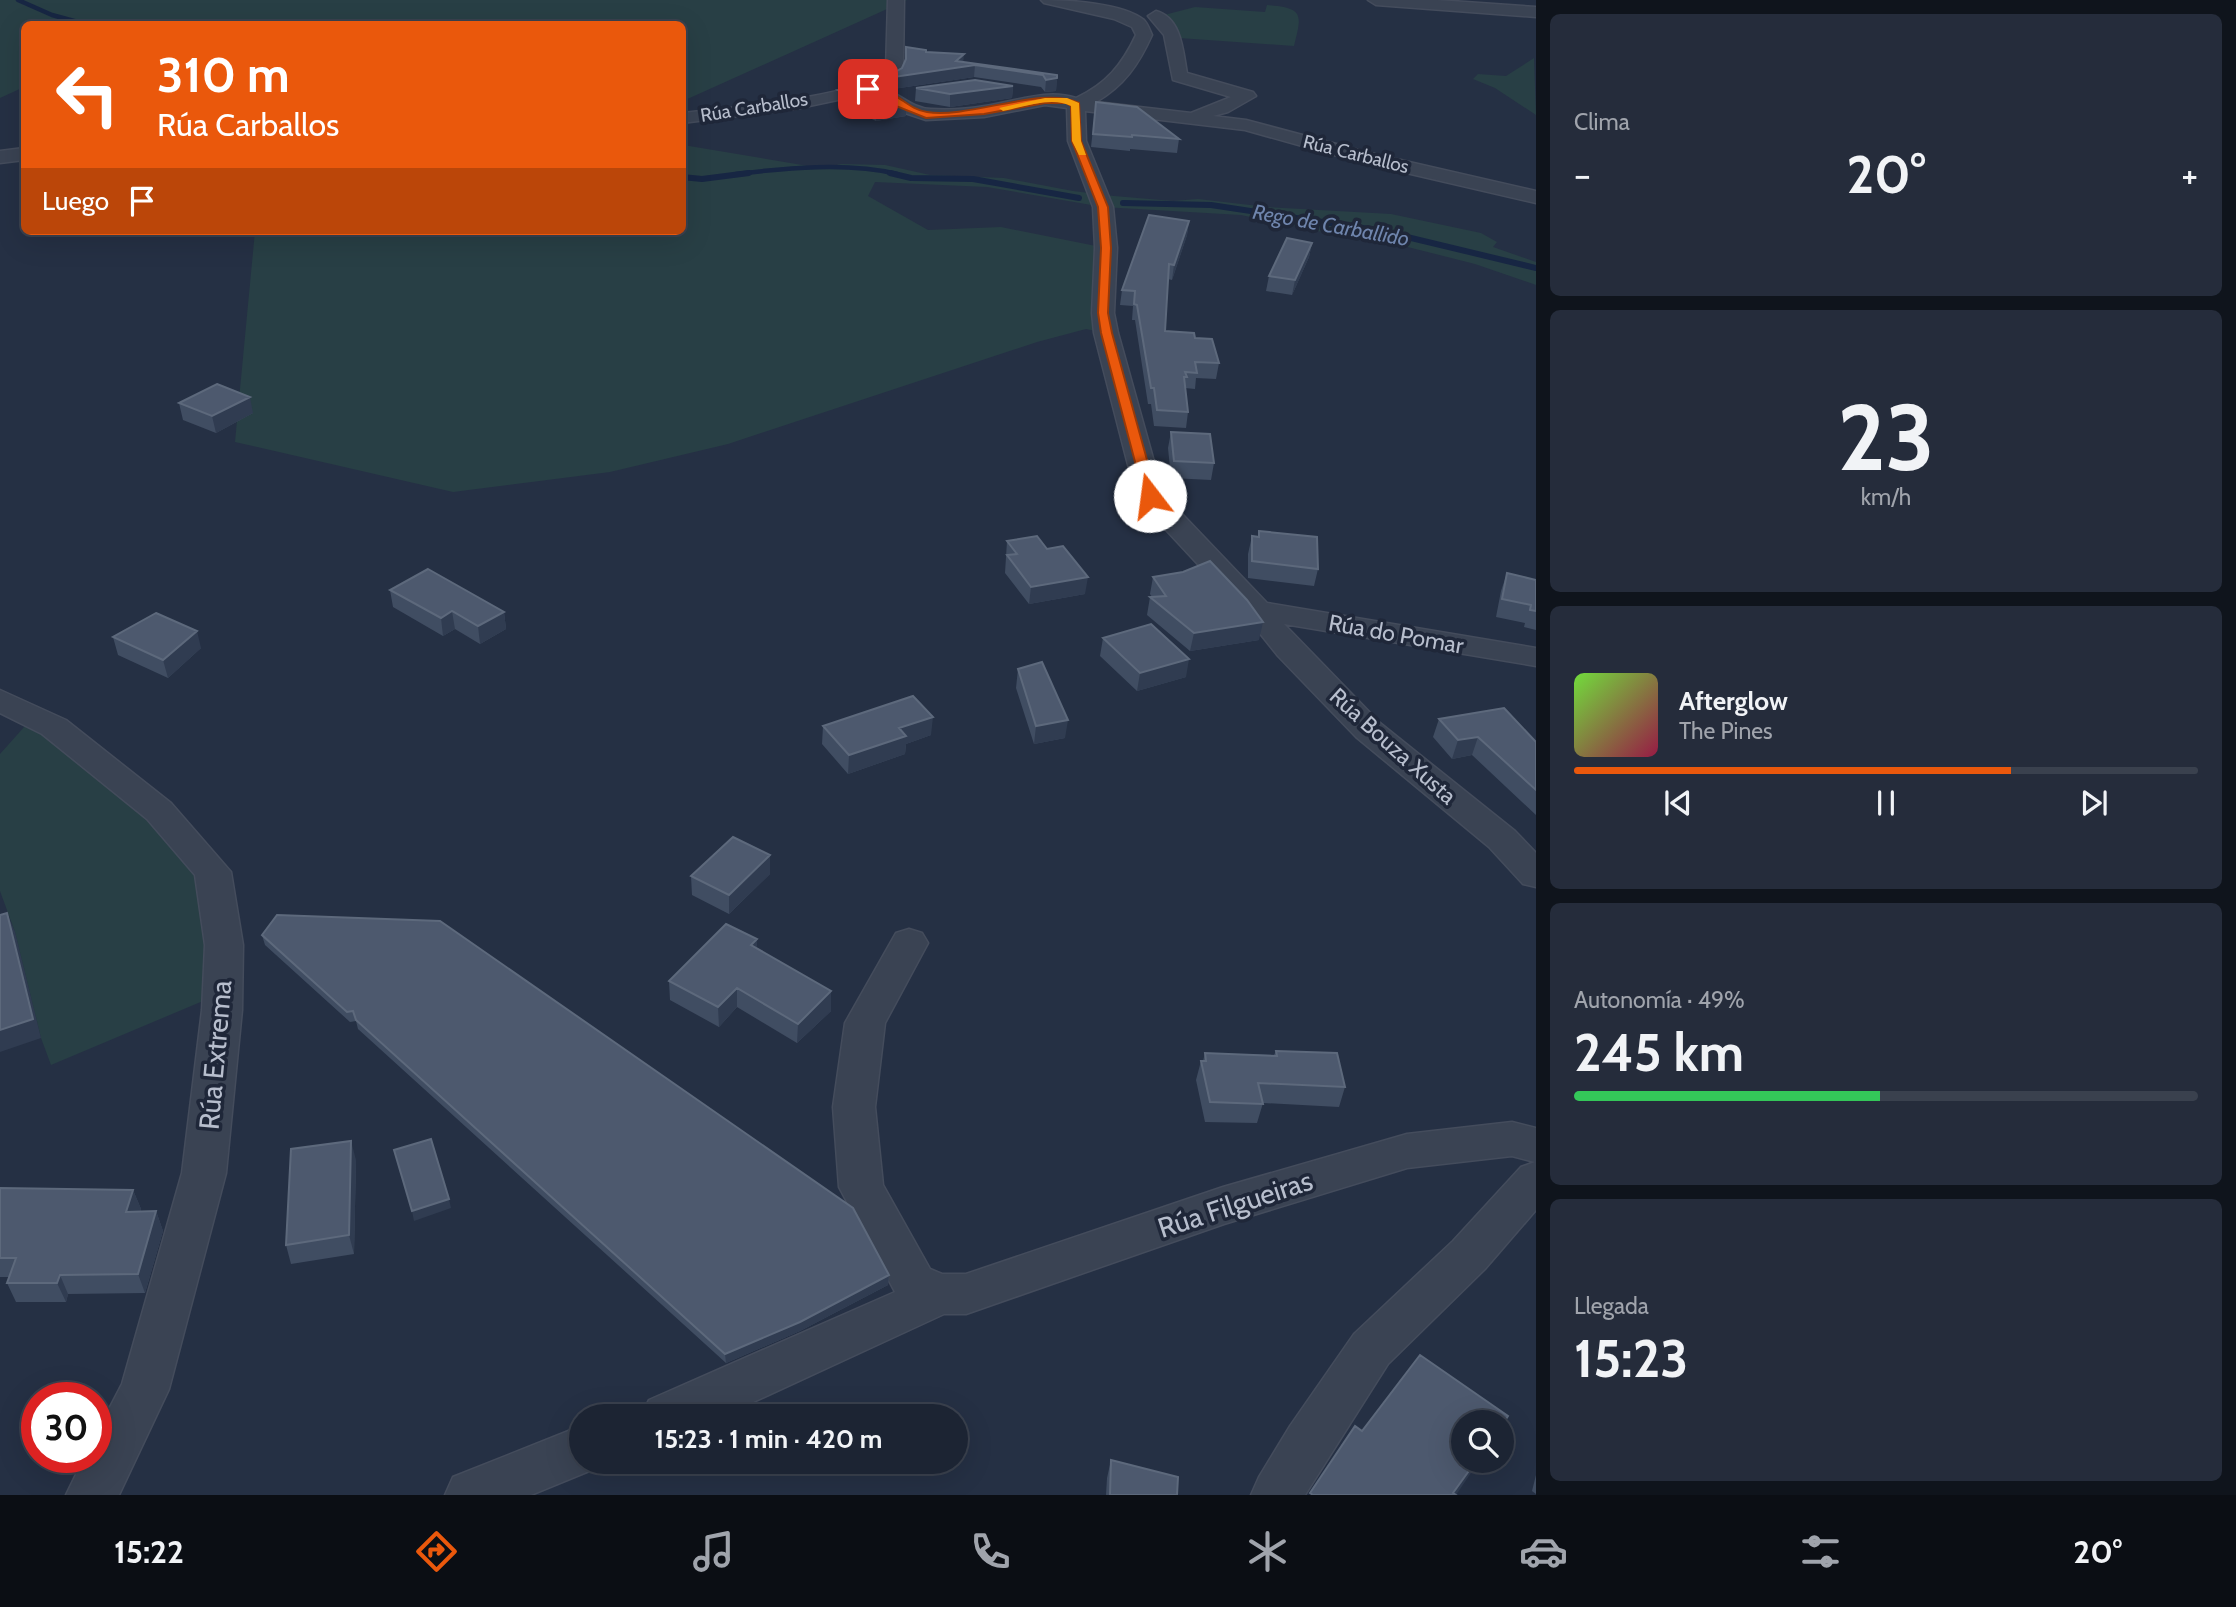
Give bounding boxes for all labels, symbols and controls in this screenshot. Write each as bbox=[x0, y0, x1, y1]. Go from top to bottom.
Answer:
text: 310 m bbox=[157, 45, 290, 104]
icon: left bbox=[42, 49, 133, 140]
pin bbox=[838, 59, 898, 119]
icon: arrive bbox=[849, 70, 887, 108]
street label: Rúa Carballos bbox=[699, 87, 809, 127]
text: Rúa Carballos bbox=[157, 105, 339, 144]
text: Clima bbox=[1574, 108, 1630, 136]
street label: Rúa Carballos bbox=[1301, 130, 1411, 178]
text: 20° bbox=[1846, 143, 1926, 206]
text: − bbox=[1574, 151, 1591, 198]
text: + bbox=[2181, 151, 2198, 198]
icon: arrive bbox=[123, 182, 161, 220]
text: Luego bbox=[42, 185, 109, 217]
water label: Rego de Carballido bbox=[1251, 199, 1411, 251]
text: 23 bbox=[1837, 382, 1935, 493]
position arrow bbox=[1113, 459, 1187, 533]
text: km/h bbox=[1861, 483, 1911, 511]
street label: Rúa do Pomar bbox=[1326, 608, 1466, 660]
street label: Rúa Bouza Xusta bbox=[1324, 682, 1462, 810]
text: Afterglow bbox=[1679, 685, 1788, 717]
text: The Pines bbox=[1679, 717, 1773, 745]
icon: previous bbox=[1659, 784, 1697, 822]
icon: pause bbox=[1867, 784, 1905, 822]
icon: next bbox=[2075, 784, 2113, 822]
street label: Rúa Extrema bbox=[192, 978, 239, 1131]
text: Autonomía · 49% bbox=[1574, 986, 1745, 1014]
text: 245 km bbox=[1574, 1021, 1744, 1084]
street label: Rúa Filgueiras bbox=[1153, 1163, 1317, 1245]
text: Llegada bbox=[1574, 1292, 1649, 1320]
text: 15:23 bbox=[1574, 1327, 1688, 1390]
speed limit sign: 30 bbox=[21, 1382, 112, 1473]
map controls bbox=[1451, 1410, 1514, 1473]
button: search bbox=[1451, 1410, 1514, 1473]
text: 15:23 · 1 min · 420 m bbox=[655, 1423, 882, 1455]
icon: directions bbox=[412, 1527, 461, 1576]
icon: music bbox=[689, 1527, 738, 1576]
icon: phone bbox=[966, 1527, 1015, 1576]
icon: climate bbox=[1243, 1527, 1292, 1576]
icon: car bbox=[1519, 1527, 1568, 1576]
icon: filters bbox=[1796, 1527, 1845, 1576]
text: 15:22 bbox=[114, 1532, 184, 1571]
text: 20° bbox=[2073, 1532, 2122, 1571]

